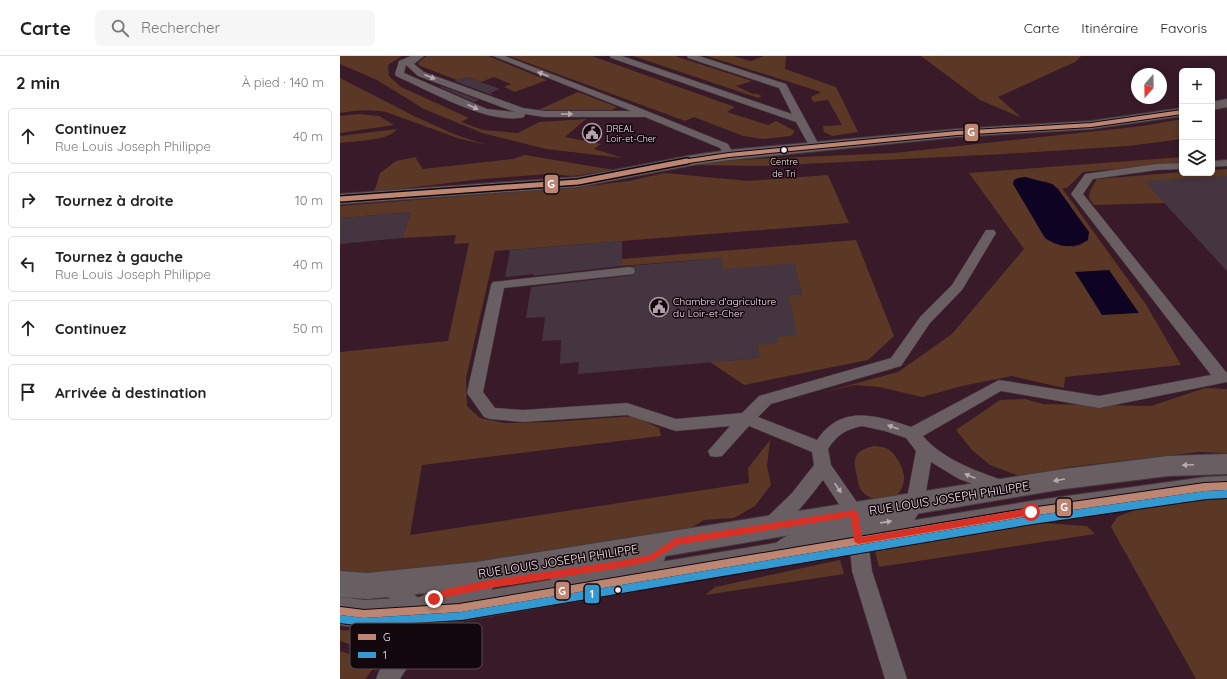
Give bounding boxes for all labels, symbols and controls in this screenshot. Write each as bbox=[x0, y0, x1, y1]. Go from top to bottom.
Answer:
search box bbox=[95, 10, 375, 46]
text: Carte bbox=[20, 16, 71, 40]
icon: search bbox=[109, 17, 131, 39]
text: Rechercher bbox=[141, 18, 220, 37]
text: Carte bbox=[1024, 19, 1059, 37]
text: Itinéraire bbox=[1081, 19, 1138, 37]
text: Favoris bbox=[1160, 19, 1207, 37]
north arrow bbox=[1131, 68, 1167, 104]
map controls bbox=[1179, 68, 1215, 176]
button: + bbox=[1179, 68, 1215, 104]
one-way arrow bbox=[537, 71, 549, 77]
text: 2 min bbox=[16, 72, 60, 93]
text: À pied · 140 m bbox=[242, 74, 324, 90]
one-way arrow bbox=[424, 74, 436, 80]
one-way arrow bbox=[467, 104, 478, 110]
button: − bbox=[1179, 104, 1215, 140]
one-way arrow bbox=[561, 111, 574, 117]
text: Continuez bbox=[55, 119, 126, 138]
public building icon: DREAL Loir-et-Cher bbox=[581, 122, 603, 144]
place label: DREAL Loir-et-Cher bbox=[606, 123, 657, 144]
line badge: G bbox=[964, 123, 979, 142]
icon: ahead bbox=[17, 125, 39, 147]
text: G bbox=[967, 125, 975, 139]
text: 40 m bbox=[293, 128, 323, 144]
text: Rue Louis Joseph Philippe bbox=[55, 138, 211, 154]
button: layers bbox=[1179, 140, 1215, 176]
marker: Centre de Tri bbox=[779, 145, 789, 155]
place label: Centre de Tri bbox=[770, 156, 798, 179]
line badge: G bbox=[544, 174, 559, 194]
text: G bbox=[547, 177, 555, 191]
icon: right bbox=[17, 189, 39, 211]
text: Tournez à droite bbox=[55, 191, 174, 210]
text: 10 m bbox=[295, 192, 323, 208]
text: Tournez à gauche bbox=[55, 247, 183, 266]
icon: left bbox=[17, 253, 39, 275]
text: 40 m bbox=[293, 256, 323, 272]
text: Rue Louis Joseph Philippe bbox=[55, 266, 211, 282]
place label: Chambre d'agriculture du Loir-et-Cher bbox=[673, 295, 777, 320]
public building icon: Chambre d'agriculture du Loir-et-Cher bbox=[648, 296, 670, 318]
icon: ahead bbox=[17, 317, 39, 339]
text: Continuez bbox=[55, 319, 126, 338]
text: 50 m bbox=[293, 320, 323, 336]
icon: arrive bbox=[17, 381, 39, 403]
text: Arrivée à destination bbox=[55, 383, 207, 402]
one-way arrow bbox=[887, 424, 899, 430]
one-way arrow bbox=[1182, 462, 1194, 469]
one-way arrow bbox=[964, 472, 976, 479]
one-way arrow bbox=[1053, 477, 1065, 483]
street label: RUE LOUIS JOSEPH PHILIPPE bbox=[868, 478, 1030, 518]
one-way arrow bbox=[834, 483, 842, 494]
line badge: G bbox=[1056, 498, 1072, 517]
text: G bbox=[1060, 500, 1068, 514]
route start bbox=[1022, 503, 1040, 521]
one-way arrow bbox=[880, 519, 892, 525]
street label: RUE LOUIS JOSEPH PHILIPPE bbox=[477, 541, 639, 581]
line badge: G bbox=[555, 581, 570, 600]
text: G bbox=[558, 584, 566, 598]
line badge: 1 bbox=[584, 584, 600, 604]
unlabelled marker bbox=[613, 585, 623, 595]
text: 1 bbox=[590, 587, 594, 601]
route end bbox=[425, 590, 443, 608]
legend bbox=[350, 623, 482, 669]
text: G bbox=[383, 630, 391, 644]
text: 1 bbox=[383, 648, 387, 662]

